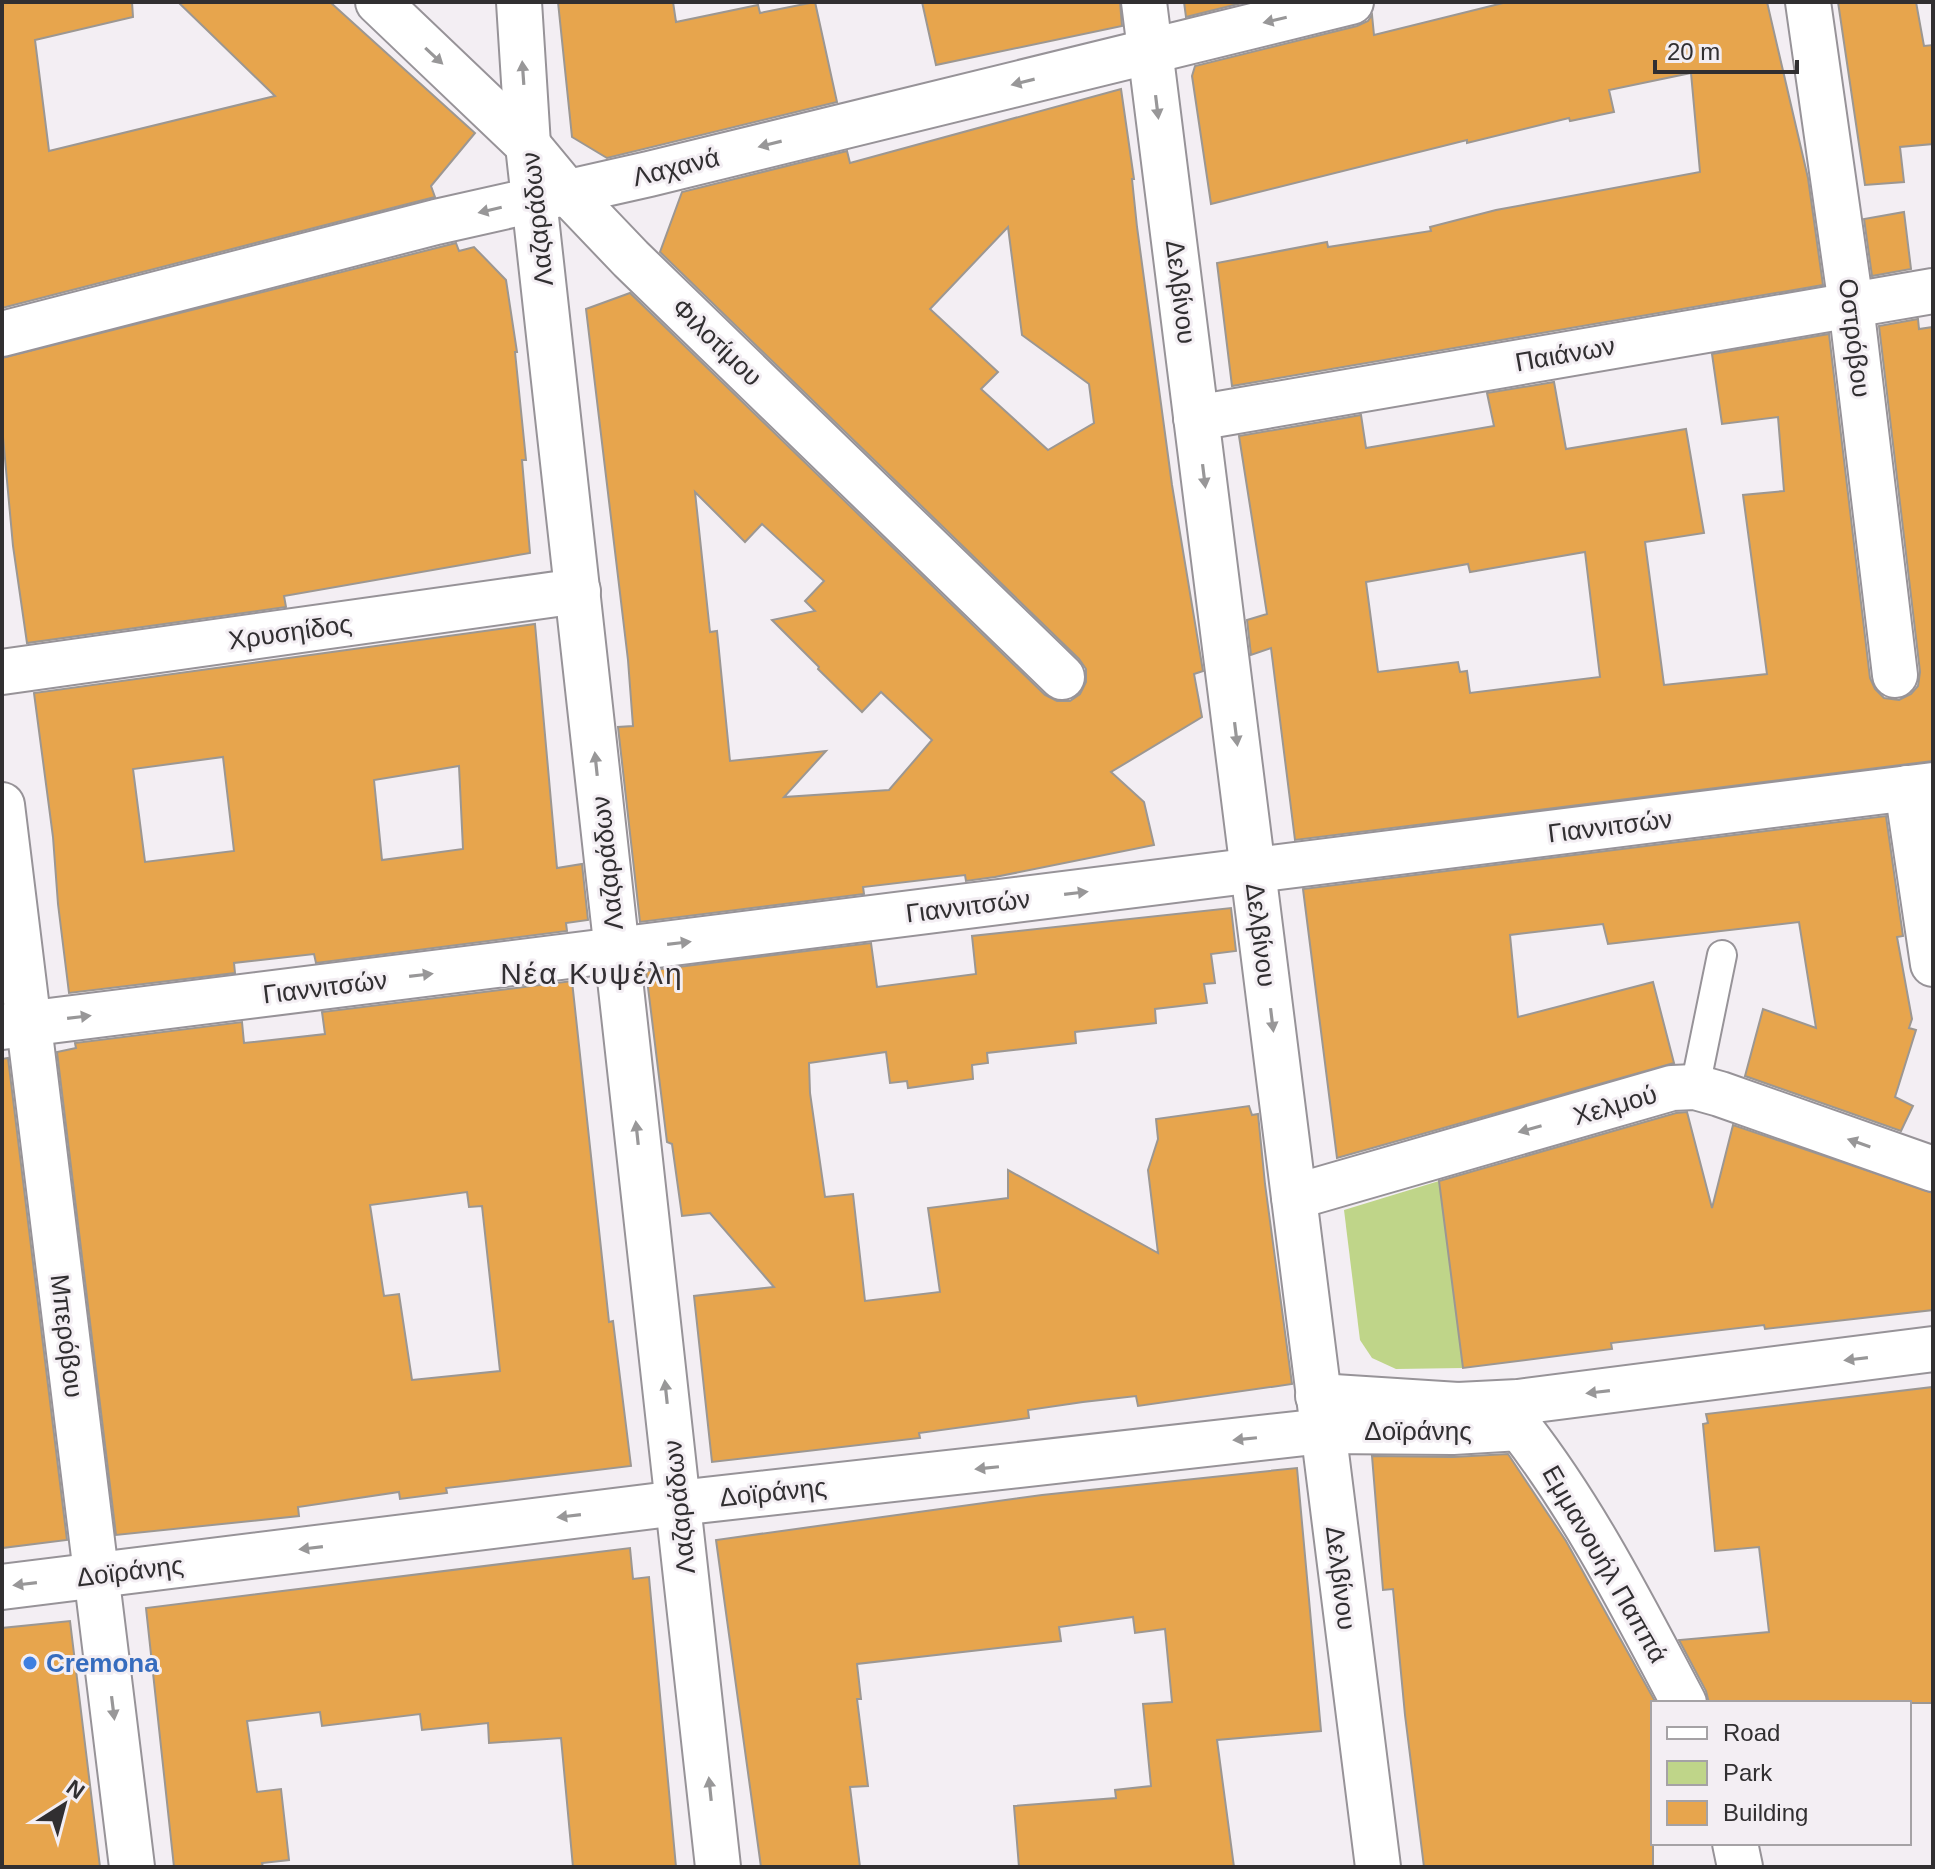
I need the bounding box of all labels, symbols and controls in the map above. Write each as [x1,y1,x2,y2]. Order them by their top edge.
one-way arrow [1263,14,1288,27]
scale bar [1655,24,1797,74]
text: 20 m [1667,38,1720,65]
one-way arrow [424,46,443,64]
one-way arrow [517,60,530,85]
one-way arrow [1010,76,1035,88]
one-way arrow [1151,95,1164,120]
one-way arrow [758,139,783,151]
street label: Λαχανά [629,142,723,192]
street label: Λαζαράδων [515,150,559,288]
one-way arrow [477,204,502,216]
street label: Δελβίνου [1160,238,1202,346]
street label: Οστρόβου [1833,277,1877,399]
street label: Φιλοτίμου [666,292,768,392]
street label: Παιάνων [1513,330,1617,378]
one-way arrow [1197,464,1210,489]
street label: Χρυσηίδος [226,609,354,655]
one-way arrow [1230,722,1243,747]
one-way arrow [590,751,603,776]
street label: Λαζαράδων [585,794,629,932]
street label: Γιαννιτσών [1546,803,1674,849]
street label: Δελβίνου [1240,881,1282,989]
street label: Γιαννιτσών [904,883,1032,929]
one-way arrow [1064,886,1089,899]
one-way arrow [667,936,692,949]
district label: Νέα Κυψέλη [500,957,684,990]
street label: Γιαννιτσών [261,964,389,1010]
one-way arrow [409,968,434,981]
one-way arrow [1266,1008,1279,1033]
one-way arrow [67,1011,92,1024]
street label: Χελμού [1570,1079,1660,1131]
one-way arrow [631,1121,644,1146]
one-way arrow [1518,1123,1542,1136]
one-way arrow [1847,1136,1871,1149]
street label: Μπερόβου [45,1273,89,1399]
one-way arrow [1843,1353,1868,1366]
one-way arrow [659,1379,672,1404]
one-way arrow [1585,1385,1610,1398]
street label: Δοϊράνης [1364,1416,1472,1446]
one-way arrow [1232,1433,1257,1446]
street label: Λαζαράδων [657,1438,701,1576]
street label: Εμμανουήλ Παππά [1536,1460,1674,1668]
one-way arrow [974,1462,999,1475]
street label: Δοϊράνης [718,1471,828,1513]
one-way arrow [556,1510,581,1523]
street label: Δελβίνου [1320,1524,1362,1632]
one-way arrow [298,1542,323,1555]
street label: Δοϊράνης [75,1550,185,1592]
one-way arrow [12,1578,37,1591]
place label: Cremona [46,1648,159,1678]
marker: Cremona [21,1654,39,1672]
one-way arrow [106,1696,119,1721]
legend [1651,1701,1911,1845]
text: Road [1723,1719,1780,1746]
text: Park [1723,1759,1773,1786]
north arrow [24,1765,104,1845]
text: N [62,1774,89,1804]
one-way arrow [703,1777,716,1802]
text: Building [1723,1799,1808,1826]

